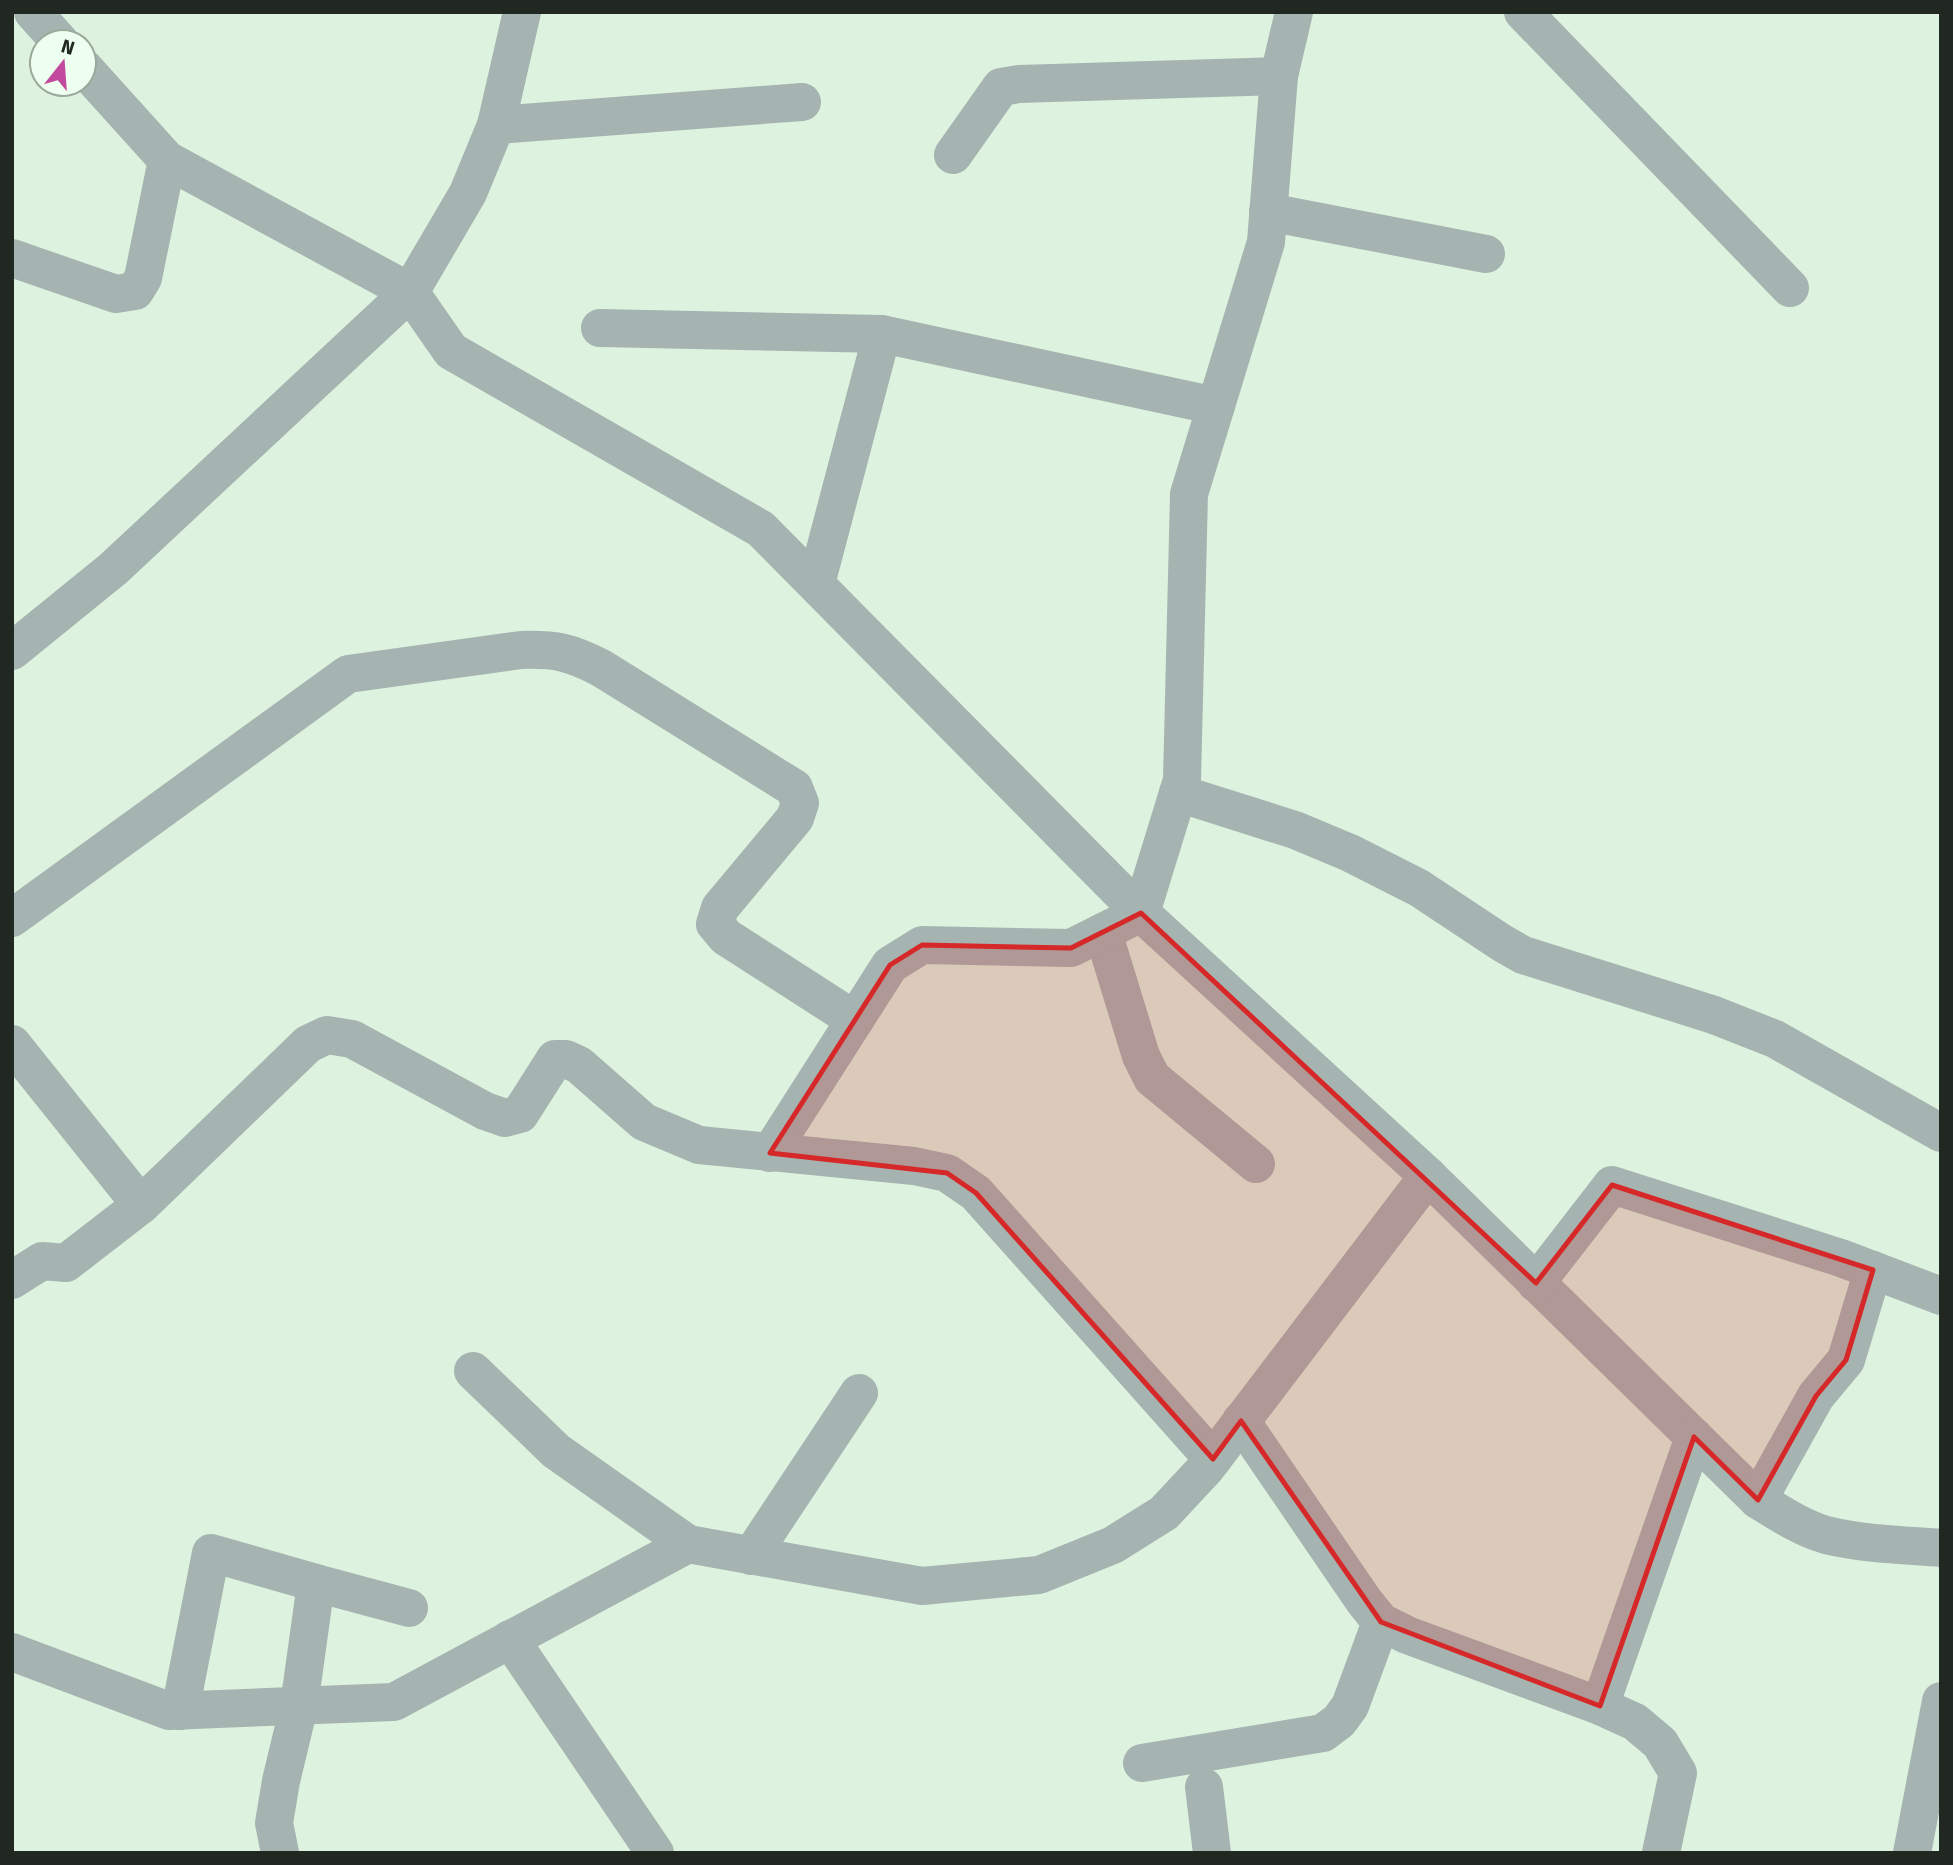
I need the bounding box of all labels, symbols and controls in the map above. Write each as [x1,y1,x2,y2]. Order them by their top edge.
north arrow [28,28,98,98]
text: N [58,34,77,60]

